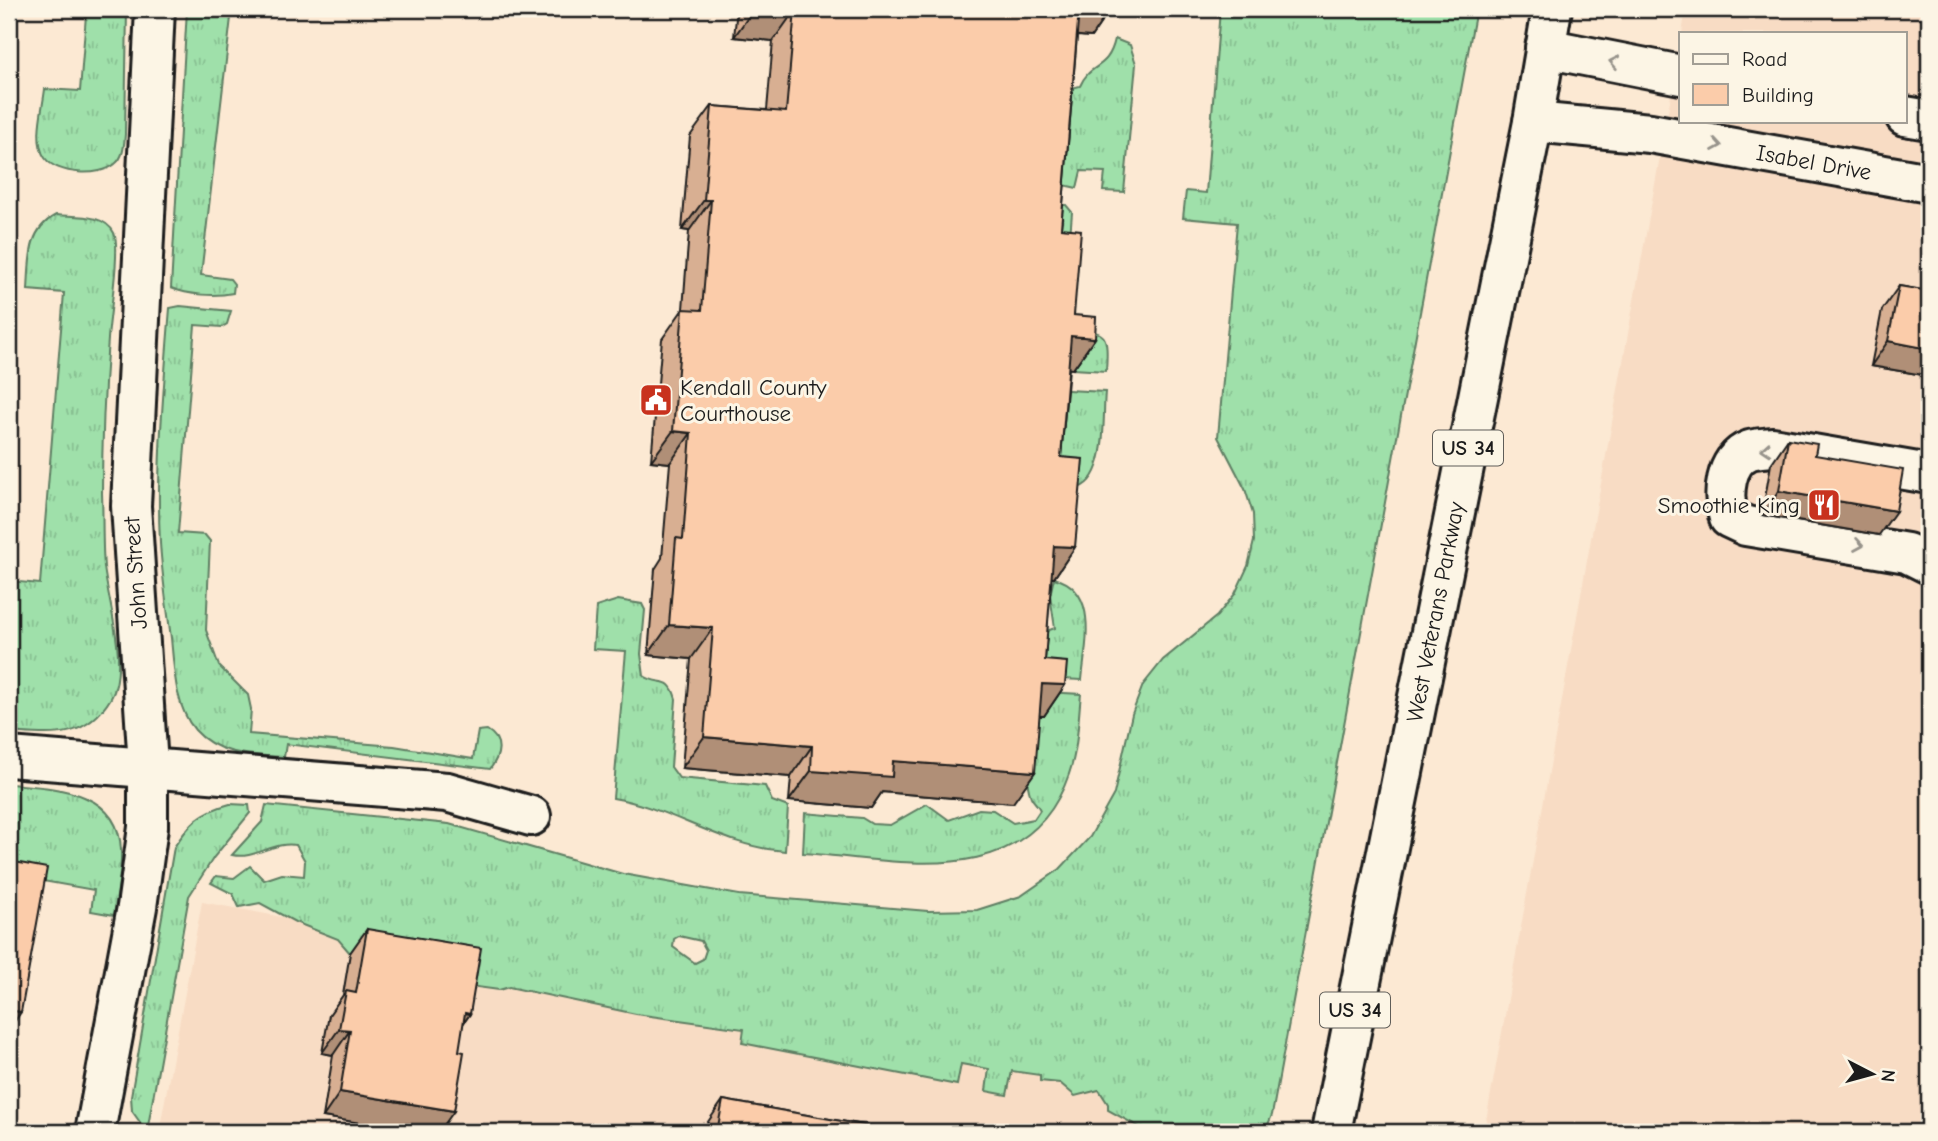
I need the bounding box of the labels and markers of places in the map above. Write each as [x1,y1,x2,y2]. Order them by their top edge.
place label: Kendall County Courthouse [680,374,827,427]
public building icon: Kendall County Courthouse [637,381,675,419]
restaurant icon: Smoothie King [1805,486,1843,524]
place label: Smoothie King [1658,492,1800,519]

